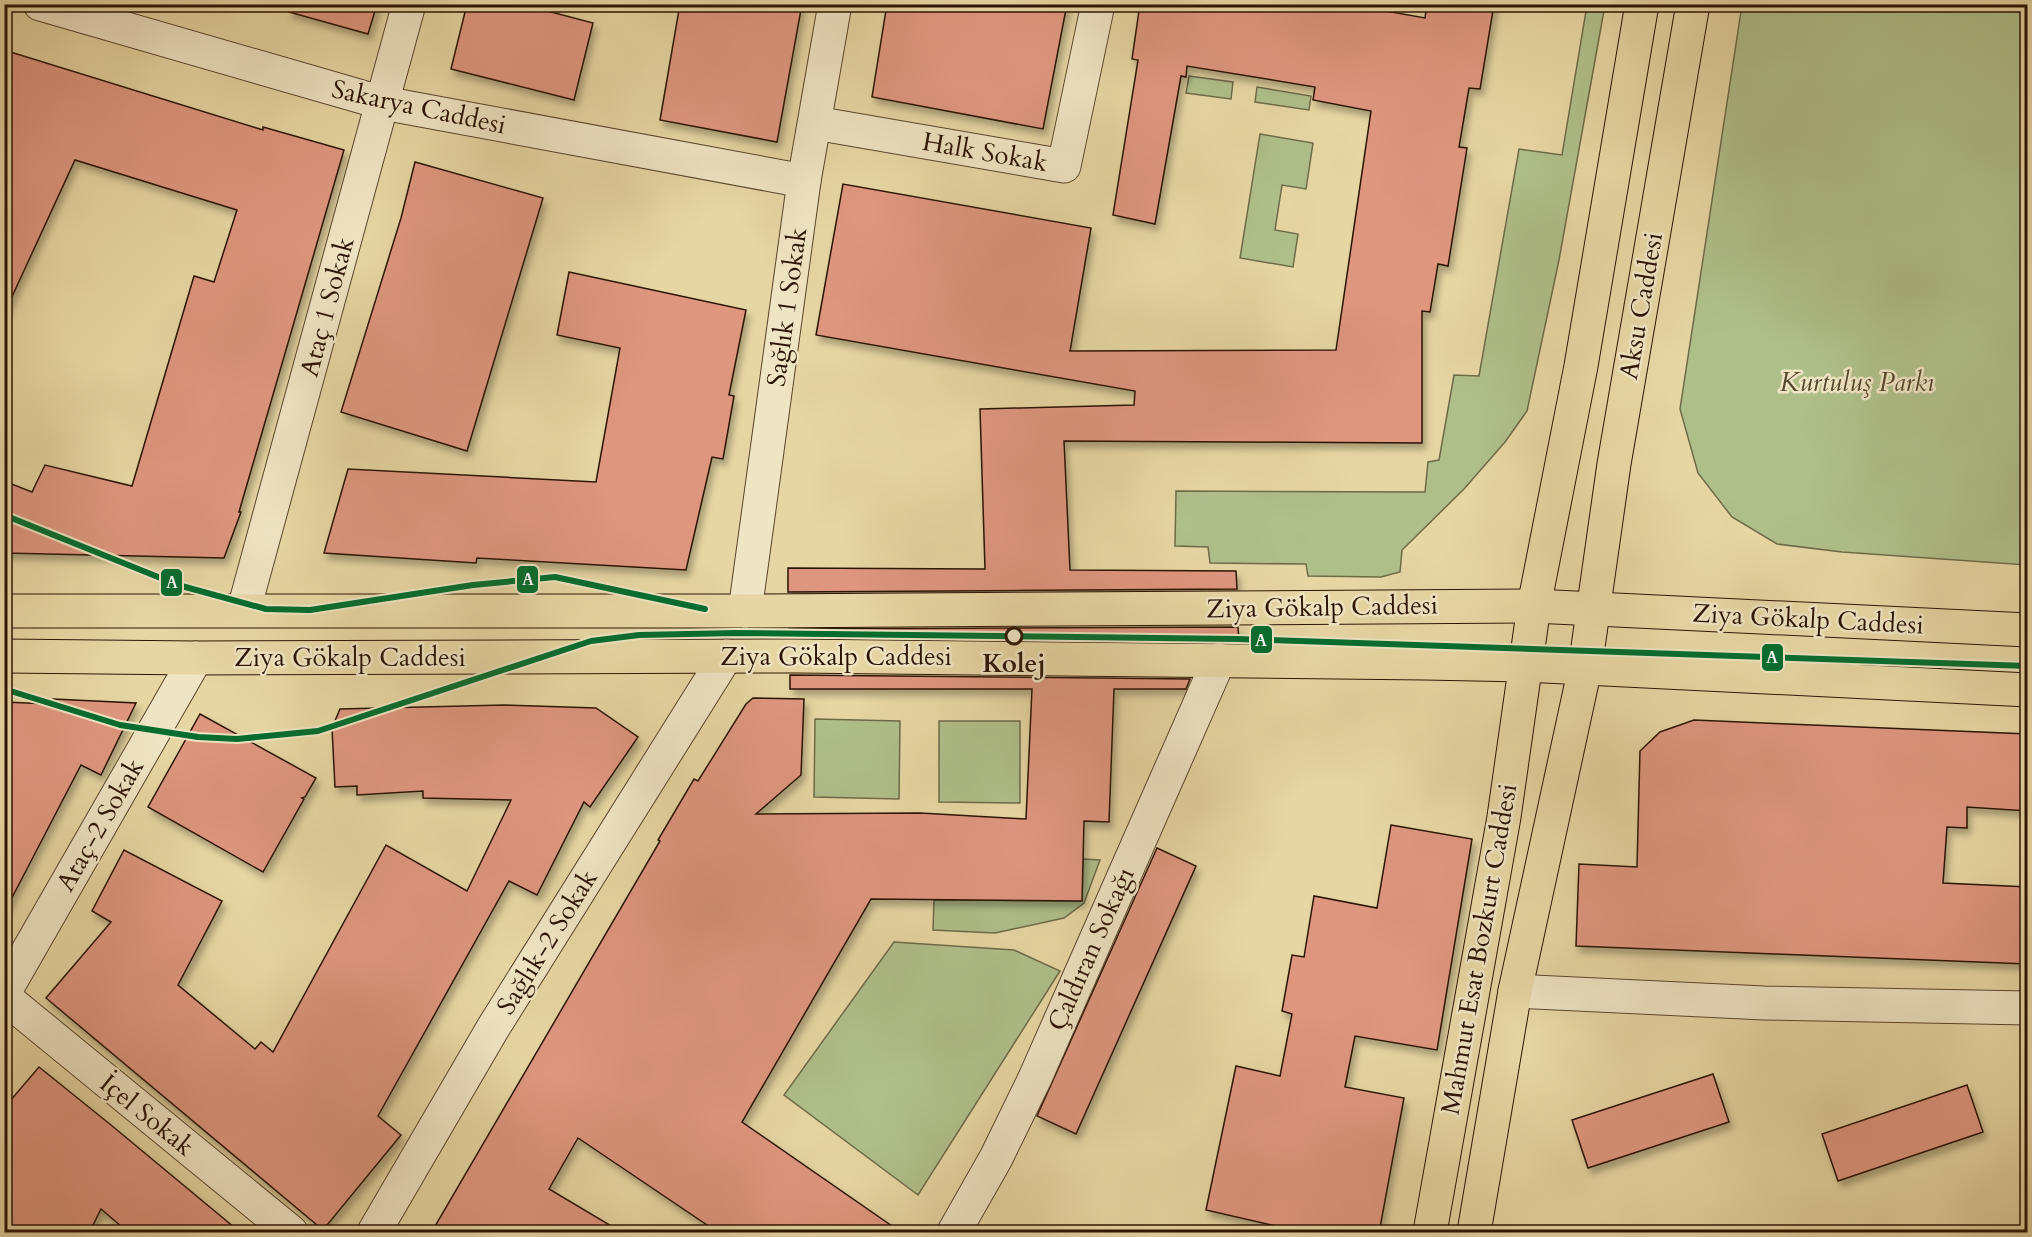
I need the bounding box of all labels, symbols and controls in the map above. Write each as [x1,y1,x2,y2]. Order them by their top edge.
street label: Sakarya Caddesi [329,71,509,143]
street label: Halk Sokak [920,124,1050,180]
street label: Sağlık 1 Sokak [759,225,815,389]
street label: Aksu Caddesi [1611,230,1671,382]
street label: Ataç 1 Sokak [292,233,362,381]
park label: Kurtuluş Parkı [1780,365,1934,400]
line badge: A [516,565,539,594]
line badge: A [160,568,183,597]
text: A [522,569,534,591]
text: A [166,572,178,594]
street label: Ziya Gökalp Caddesi [1206,587,1438,627]
street label: Ziya Gökalp Caddesi [1691,595,1925,643]
line badge: A [1250,625,1273,654]
marker: Kolej [1005,627,1023,645]
text: A [1255,630,1267,652]
street label: Ziya Gökalp Caddesi [720,639,952,674]
street label: Ziya Gökalp Caddesi [234,640,466,675]
line badge: A [1761,643,1784,672]
place label: Kolej [982,646,1046,681]
text: A [1766,647,1778,669]
street label: Ataç-2 Sokak [48,752,152,898]
street label: Mahmut Esat Bozkurt Caddesi [1433,781,1525,1117]
street label: Çaldıran Sokağı [1039,862,1143,1036]
street label: Sağlık-2 Sokak [489,863,606,1021]
street label: İçel Sokak [92,1066,202,1164]

